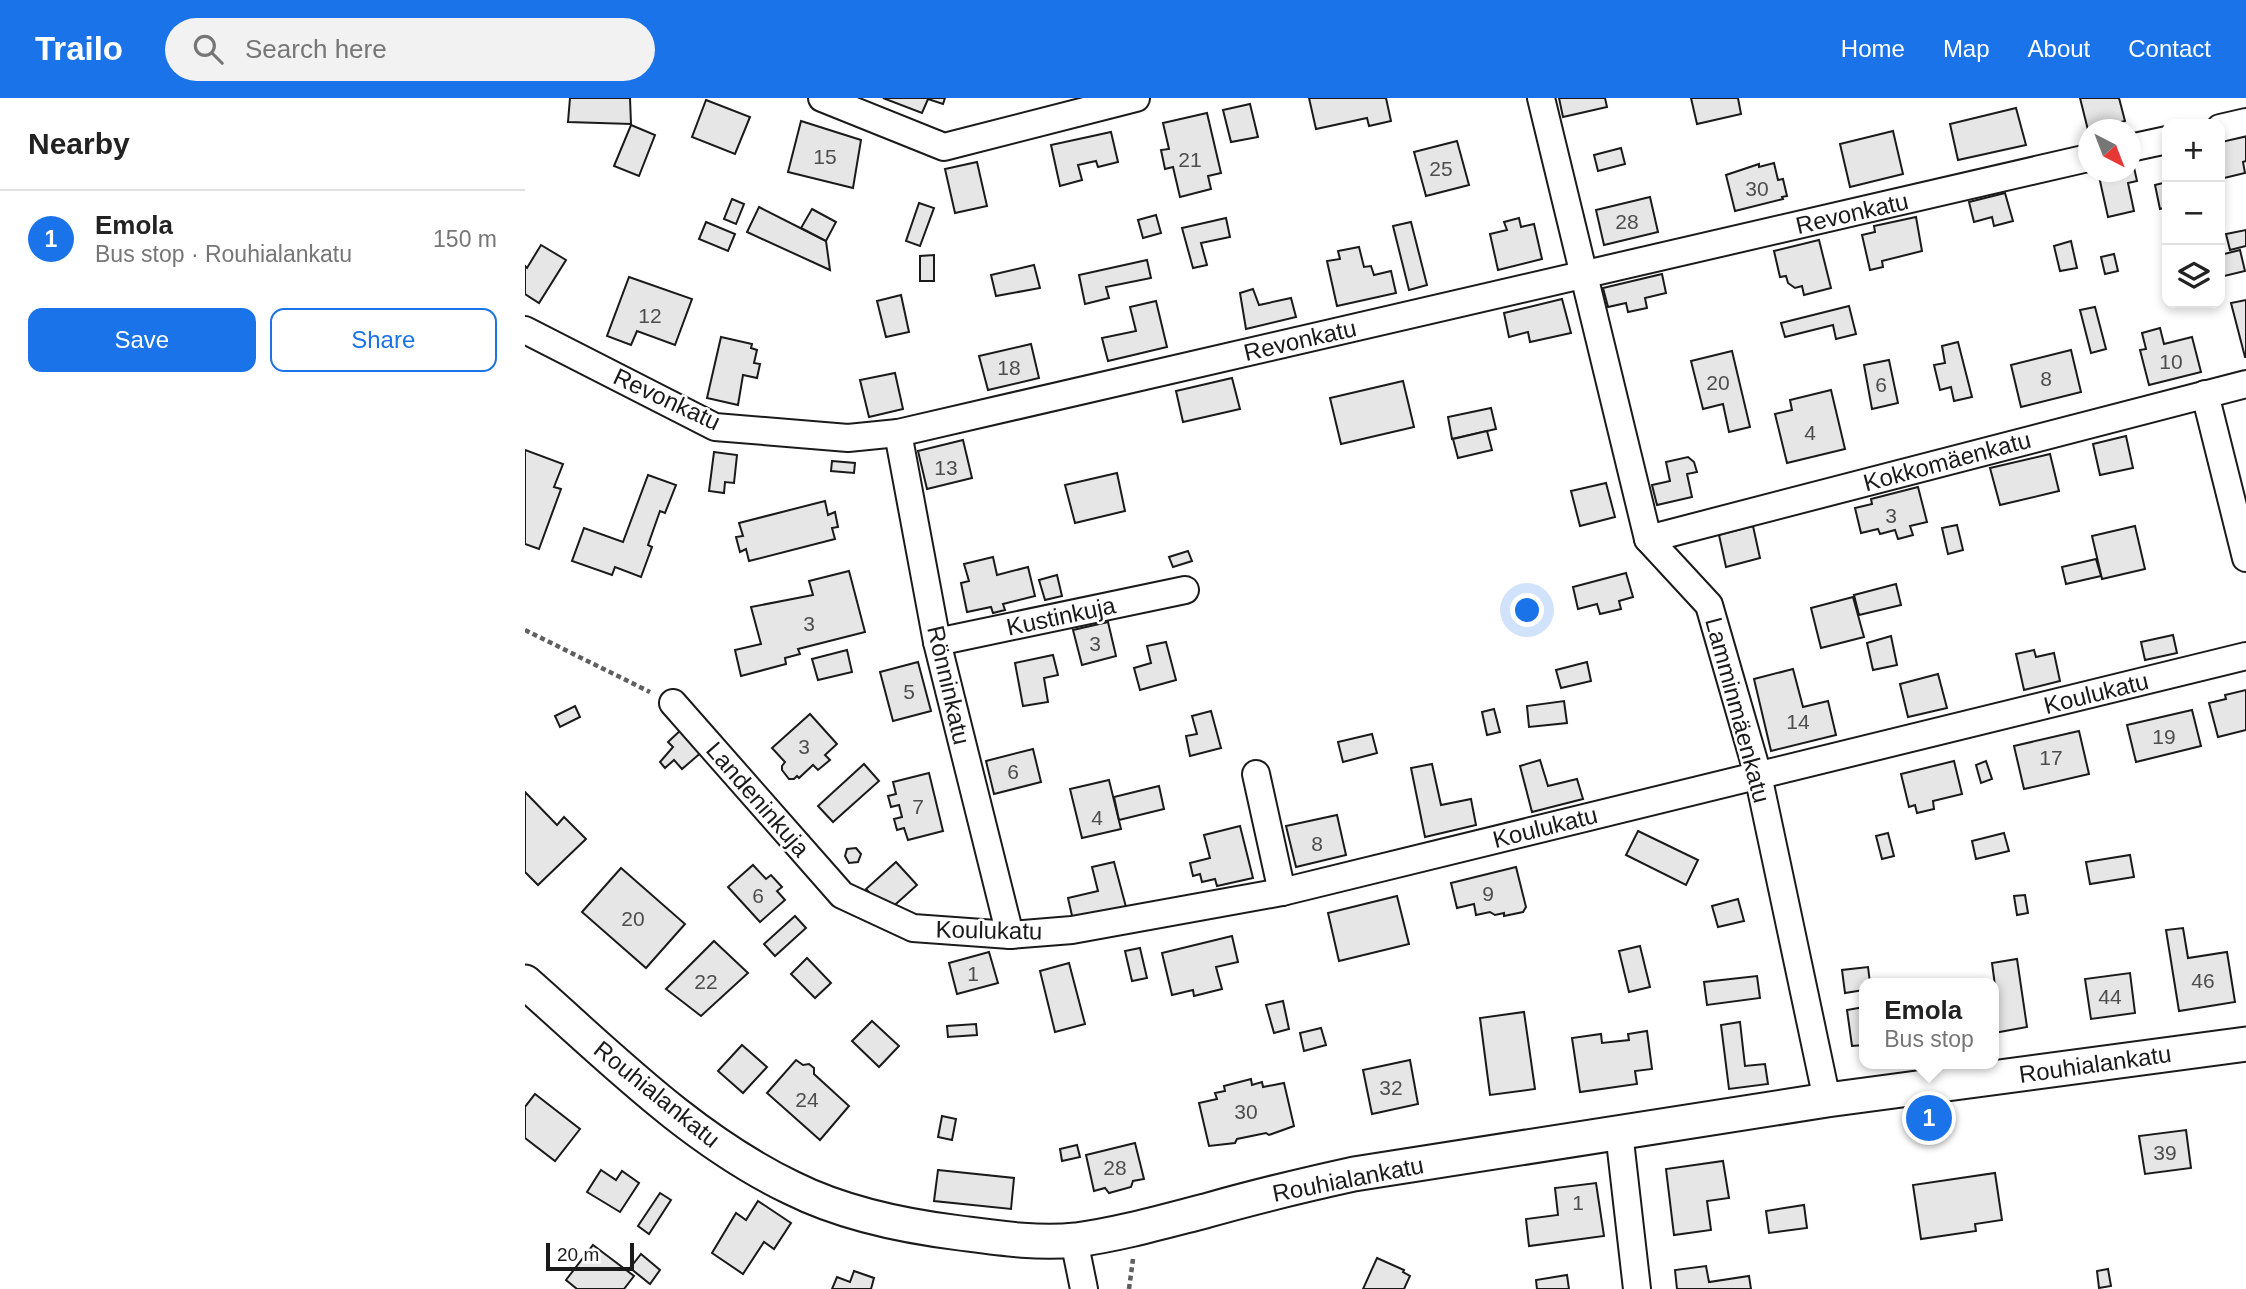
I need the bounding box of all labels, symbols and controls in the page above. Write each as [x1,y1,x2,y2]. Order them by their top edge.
search box [165,18,655,81]
text: Trailo [35,30,123,67]
icon: search [189,30,227,68]
text: Search here [245,34,387,64]
text: Home [1841,35,1905,62]
text: Map [1943,35,1990,62]
text: About [2028,35,2090,62]
text: Contact [2128,35,2211,62]
north arrow [2078,119,2141,182]
map controls [2162,119,2225,308]
button: + [2162,119,2225,182]
text: Nearby [28,127,130,160]
house number: 15 [813,145,837,168]
house number: 21 [1178,148,1202,171]
house number: 25 [1429,157,1453,180]
house number: 30 [1745,177,1769,200]
button: − [2162,182,2225,245]
street label: Revonkatu [1793,187,1911,239]
text: Emola [95,210,173,240]
house number: 28 [1615,210,1639,233]
text: 1 [45,226,57,252]
text: 150 m [433,226,497,252]
text: Bus stop · Rouhialankatu [95,241,352,267]
button: layers [2162,245,2225,308]
house number: 12 [638,304,662,327]
button: Save [28,308,256,372]
button: Share [270,308,497,372]
street label: Revonkatu [1241,314,1359,366]
house number: 10 [2159,350,2183,373]
house number: 18 [997,356,1021,379]
street label: Revonkatu [609,363,725,435]
house number: 8 [2040,367,2052,390]
house number: 20 [1706,371,1730,394]
house number: 6 [1875,373,1887,396]
house number: 4 [1804,421,1816,444]
street label: Kokkomäenkatu [1860,426,2034,496]
house number: 13 [934,456,958,479]
house number: 3 [1885,504,1897,527]
street label: Kustinkuja [1004,591,1119,641]
your location [1510,593,1544,627]
house number: 3 [803,612,815,635]
street label: Lamminmäenkatu [1700,614,1776,806]
street label: Rönninkatu [922,623,976,747]
house number: 3 [1089,632,1101,655]
street label: Koulukatu [2041,667,2151,719]
house number: 5 [903,680,915,703]
house number: 14 [1786,710,1810,733]
house number: 19 [2152,725,2176,748]
house number: 3 [798,735,810,758]
street label: Landeninkuja [701,736,815,862]
house number: 17 [2039,746,2063,769]
house number: 6 [1007,760,1019,783]
house number: 7 [912,795,924,818]
street label: Koulukatu [1490,801,1600,853]
house number: 4 [1091,806,1103,829]
house number: 8 [1311,832,1323,855]
house number: 9 [1482,882,1494,905]
house number: 6 [752,884,764,907]
house number: 20 [621,907,645,930]
street label: Koulukatu [935,916,1043,944]
house number: 1 [967,962,979,985]
house number: 46 [2191,969,2215,992]
house number: 22 [694,970,718,993]
popup [1859,978,1999,1069]
house number: 44 [2098,985,2122,1008]
text: Emola [1884,995,1962,1025]
text: Bus stop [1884,1026,1974,1052]
street label: Rouhialankatu [589,1035,725,1153]
street label: Rouhialankatu [2017,1040,2173,1088]
house number: 32 [1379,1076,1403,1099]
house number: 24 [795,1088,819,1111]
pin: 1 [1906,1092,1952,1144]
house number: 30 [1234,1100,1258,1123]
house number: 39 [2153,1141,2177,1164]
street label: Rouhialankatu [1270,1151,1426,1207]
house number: 28 [1103,1156,1127,1179]
house number: 1 [1572,1191,1584,1214]
scale bar [546,1240,633,1272]
text: 20 m [557,1244,599,1265]

